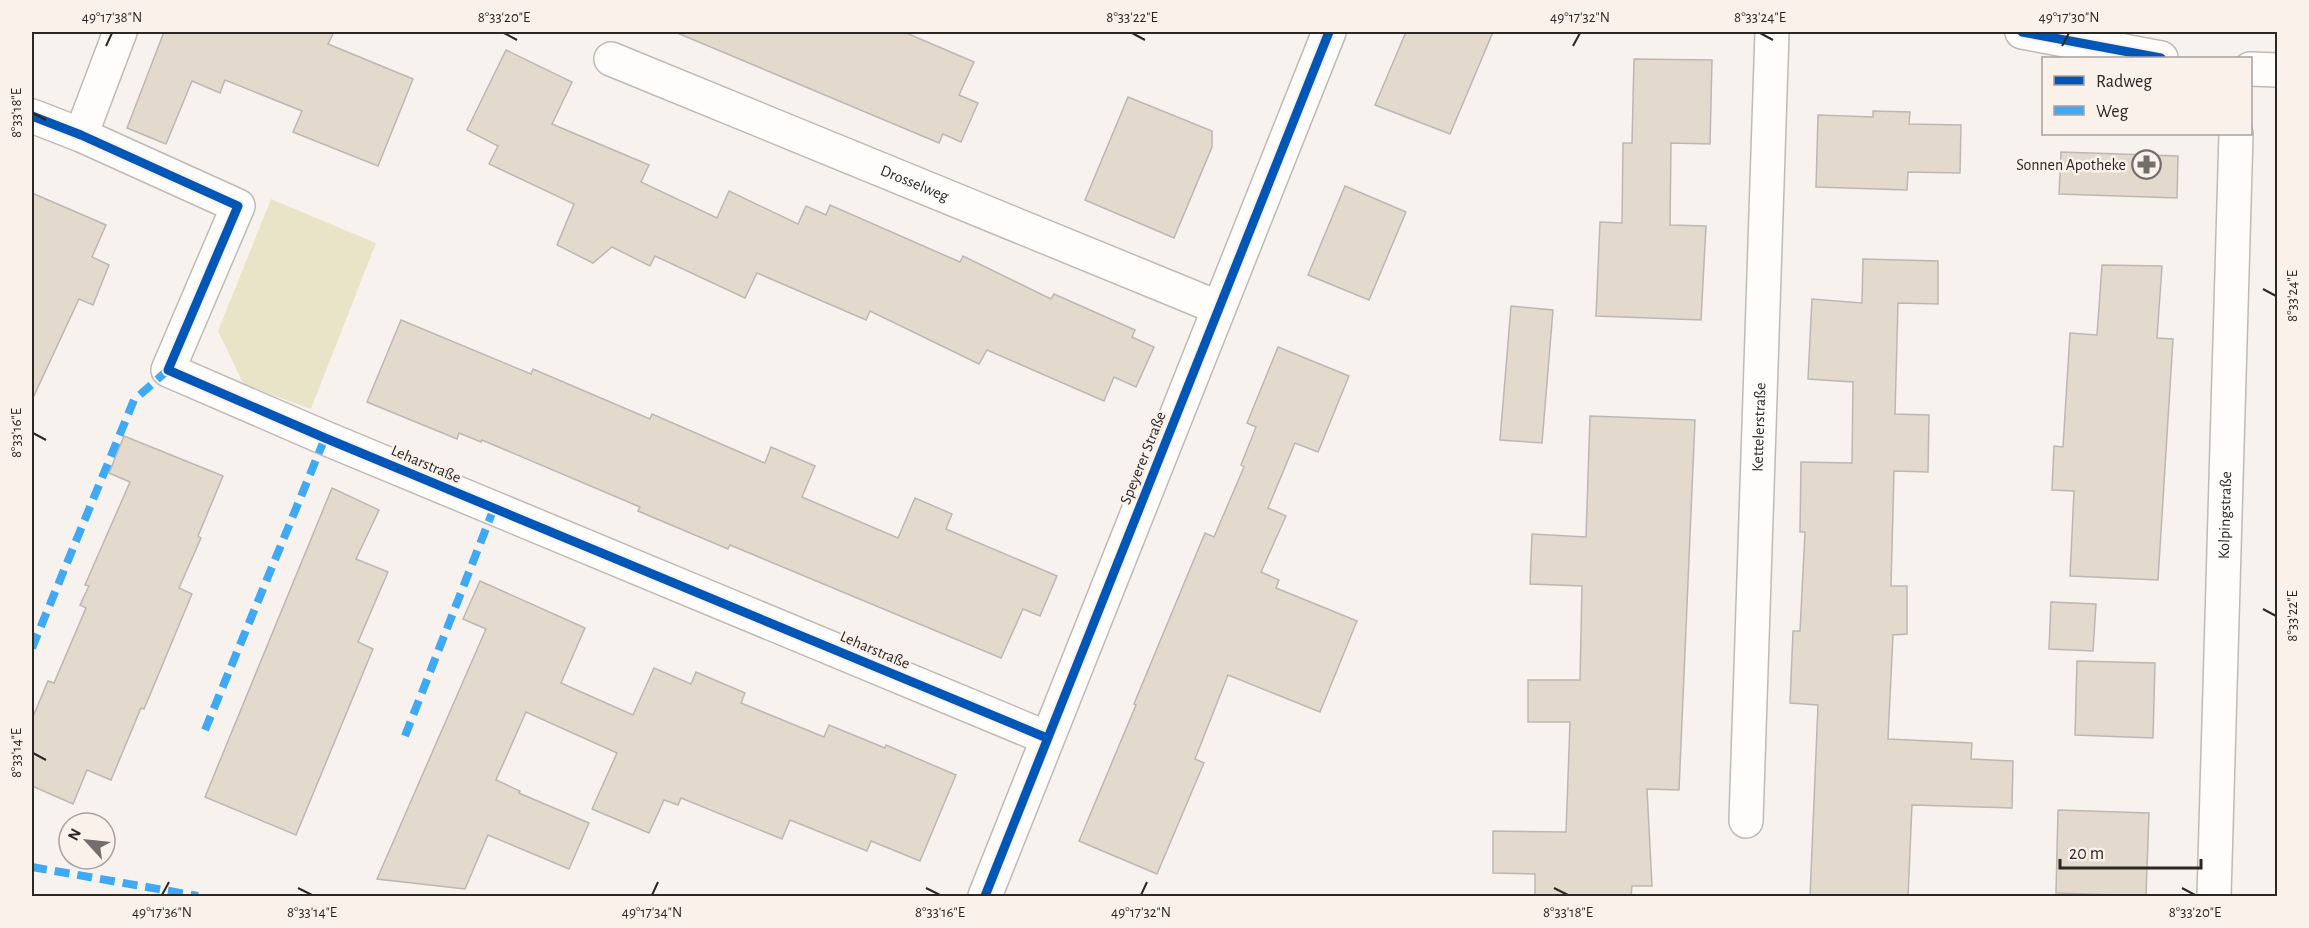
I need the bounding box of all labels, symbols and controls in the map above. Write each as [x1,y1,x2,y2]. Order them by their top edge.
text: 49°17'38"N [82,10,142,25]
text: 8°33'20"E [478,10,530,25]
text: 8°33'22"E [1106,10,1158,25]
text: 49°17'32"N [1550,10,1610,25]
text: 8°33'24"E [1734,10,1786,25]
text: 49°17'30"N [2038,10,2100,25]
legend [2042,57,2252,135]
text: Radweg [2096,73,2152,91]
text: 8°33'18"E [9,88,24,138]
text: Weg [2096,103,2128,121]
pharmacy icon: Sonnen Apotheke [2131,149,2163,181]
place label: Sonnen Apotheke [2016,157,2126,173]
street label: Drosselweg [878,162,951,204]
text: 8°33'24"E [2285,270,2300,322]
street label: Kettelerstraße [1750,382,1768,472]
text: 8°33'16"E [9,408,24,458]
street label: Speyerer Straße [1117,409,1170,507]
street label: Leharstraße [389,442,463,486]
street label: Kolpingstraße [2216,471,2234,559]
text: 8°33'22"E [2285,590,2300,642]
street label: Leharstraße [838,628,912,672]
text: 8°33'14"E [9,728,24,778]
north arrow [57,811,117,871]
text: N [65,826,84,843]
scale bar [2060,832,2201,870]
text: 20 m [2069,845,2104,863]
text: 49°17'36"N [132,905,192,920]
text: 8°33'14"E [287,905,337,920]
text: 49°17'34"N [622,905,682,920]
text: 8°33'16"E [915,905,965,920]
text: 49°17'32"N [1111,905,1171,920]
text: 8°33'18"E [1543,905,1593,920]
text: 8°33'20"E [2169,905,2221,920]

